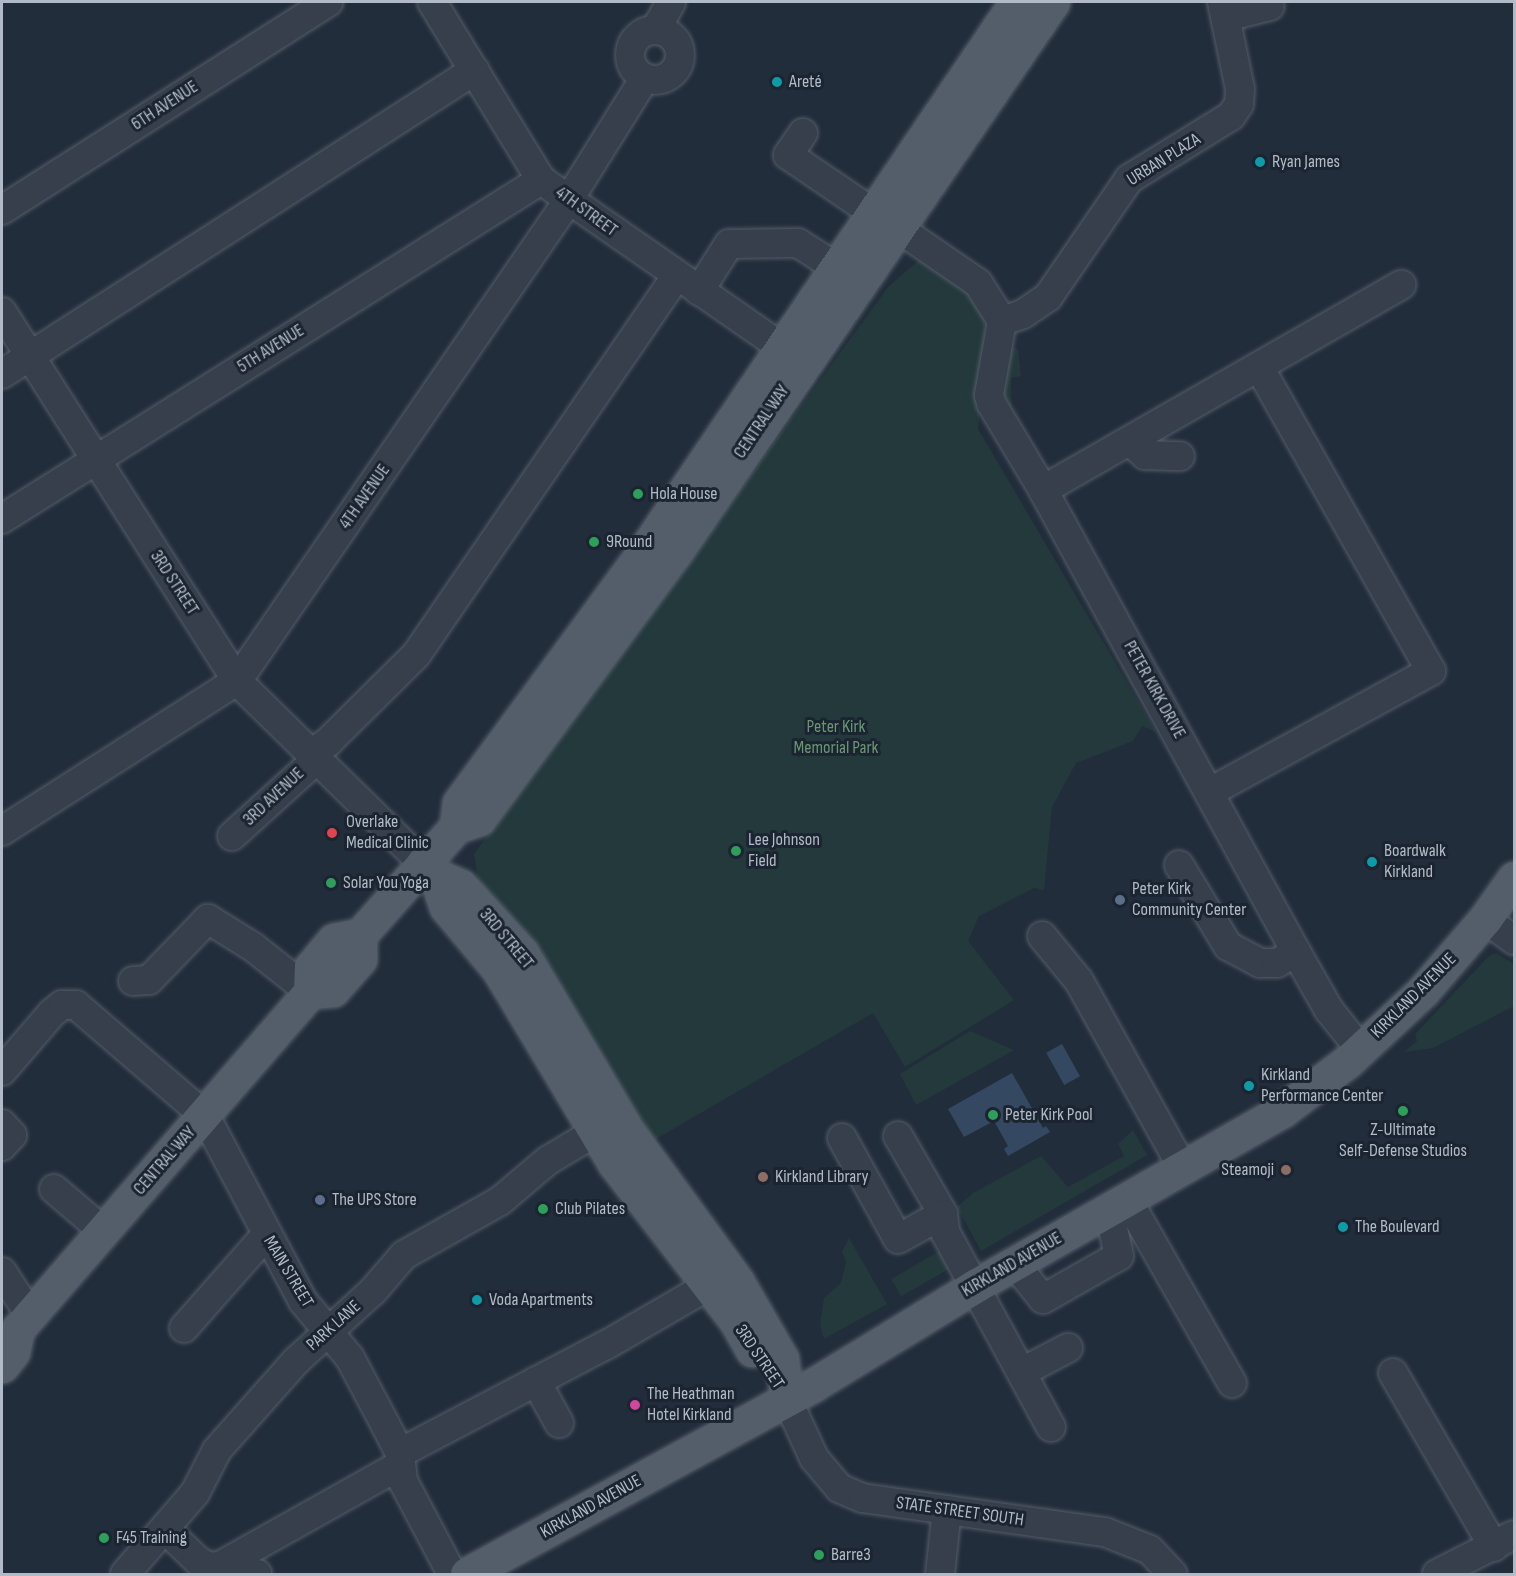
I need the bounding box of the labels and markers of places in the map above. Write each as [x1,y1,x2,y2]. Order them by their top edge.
place label: Areté [789,71,822,93]
marker: Areté [770,75,784,89]
place label: Ryan James [1272,151,1340,173]
marker: Ryan James [1253,155,1267,169]
place label: Hola House [650,483,718,505]
marker: Hola House [631,487,645,501]
place label: 9Round [606,531,652,553]
marker: 9Round [587,535,601,549]
place label: Overlake Medical Clinic [346,812,429,854]
marker: Overlake Medical Clinic [323,824,341,842]
place label: Lee Johnson Field [748,830,820,872]
place label: Boardwalk Kirkland [1384,841,1446,884]
marker: Lee Johnson Field [729,844,743,858]
marker: Boardwalk Kirkland [1365,855,1379,869]
place label: Solar You Yoga [343,872,429,894]
marker: Solar You Yoga [324,876,338,890]
place label: Peter Kirk Community Center [1132,879,1246,922]
marker: Peter Kirk Community Center [1113,893,1127,907]
place label: Kirkland Performance Center [1261,1065,1383,1108]
marker: Kirkland Performance Center [1242,1079,1256,1093]
place label: Peter Kirk Pool [1005,1104,1093,1126]
marker: Z-Ultimate Self-Defense Studios [1396,1104,1410,1118]
marker: Peter Kirk Pool [986,1108,1000,1122]
place label: Z-Ultimate Self-Defense Studios [1339,1120,1467,1162]
place label: Steamoji [1221,1159,1274,1181]
marker: Steamoji [1279,1163,1293,1177]
place label: Kirkland Library [775,1166,868,1188]
marker: Kirkland Library [756,1170,770,1184]
place label: The UPS Store [332,1189,417,1211]
marker: The UPS Store [313,1193,327,1207]
place label: Club Pilates [555,1198,625,1220]
marker: Club Pilates [536,1202,550,1216]
place label: The Boulevard [1355,1216,1439,1238]
marker: The Boulevard [1336,1220,1350,1234]
place label: Voda Apartments [489,1289,593,1311]
marker: Voda Apartments [470,1293,484,1307]
place label: The Heathman Hotel Kirkland [647,1384,735,1426]
marker: The Heathman Hotel Kirkland [628,1398,642,1412]
place label: F45 Training [116,1527,187,1549]
marker: F45 Training [97,1531,111,1545]
place label: Barre3 [831,1544,871,1566]
marker: Barre3 [812,1548,826,1562]

